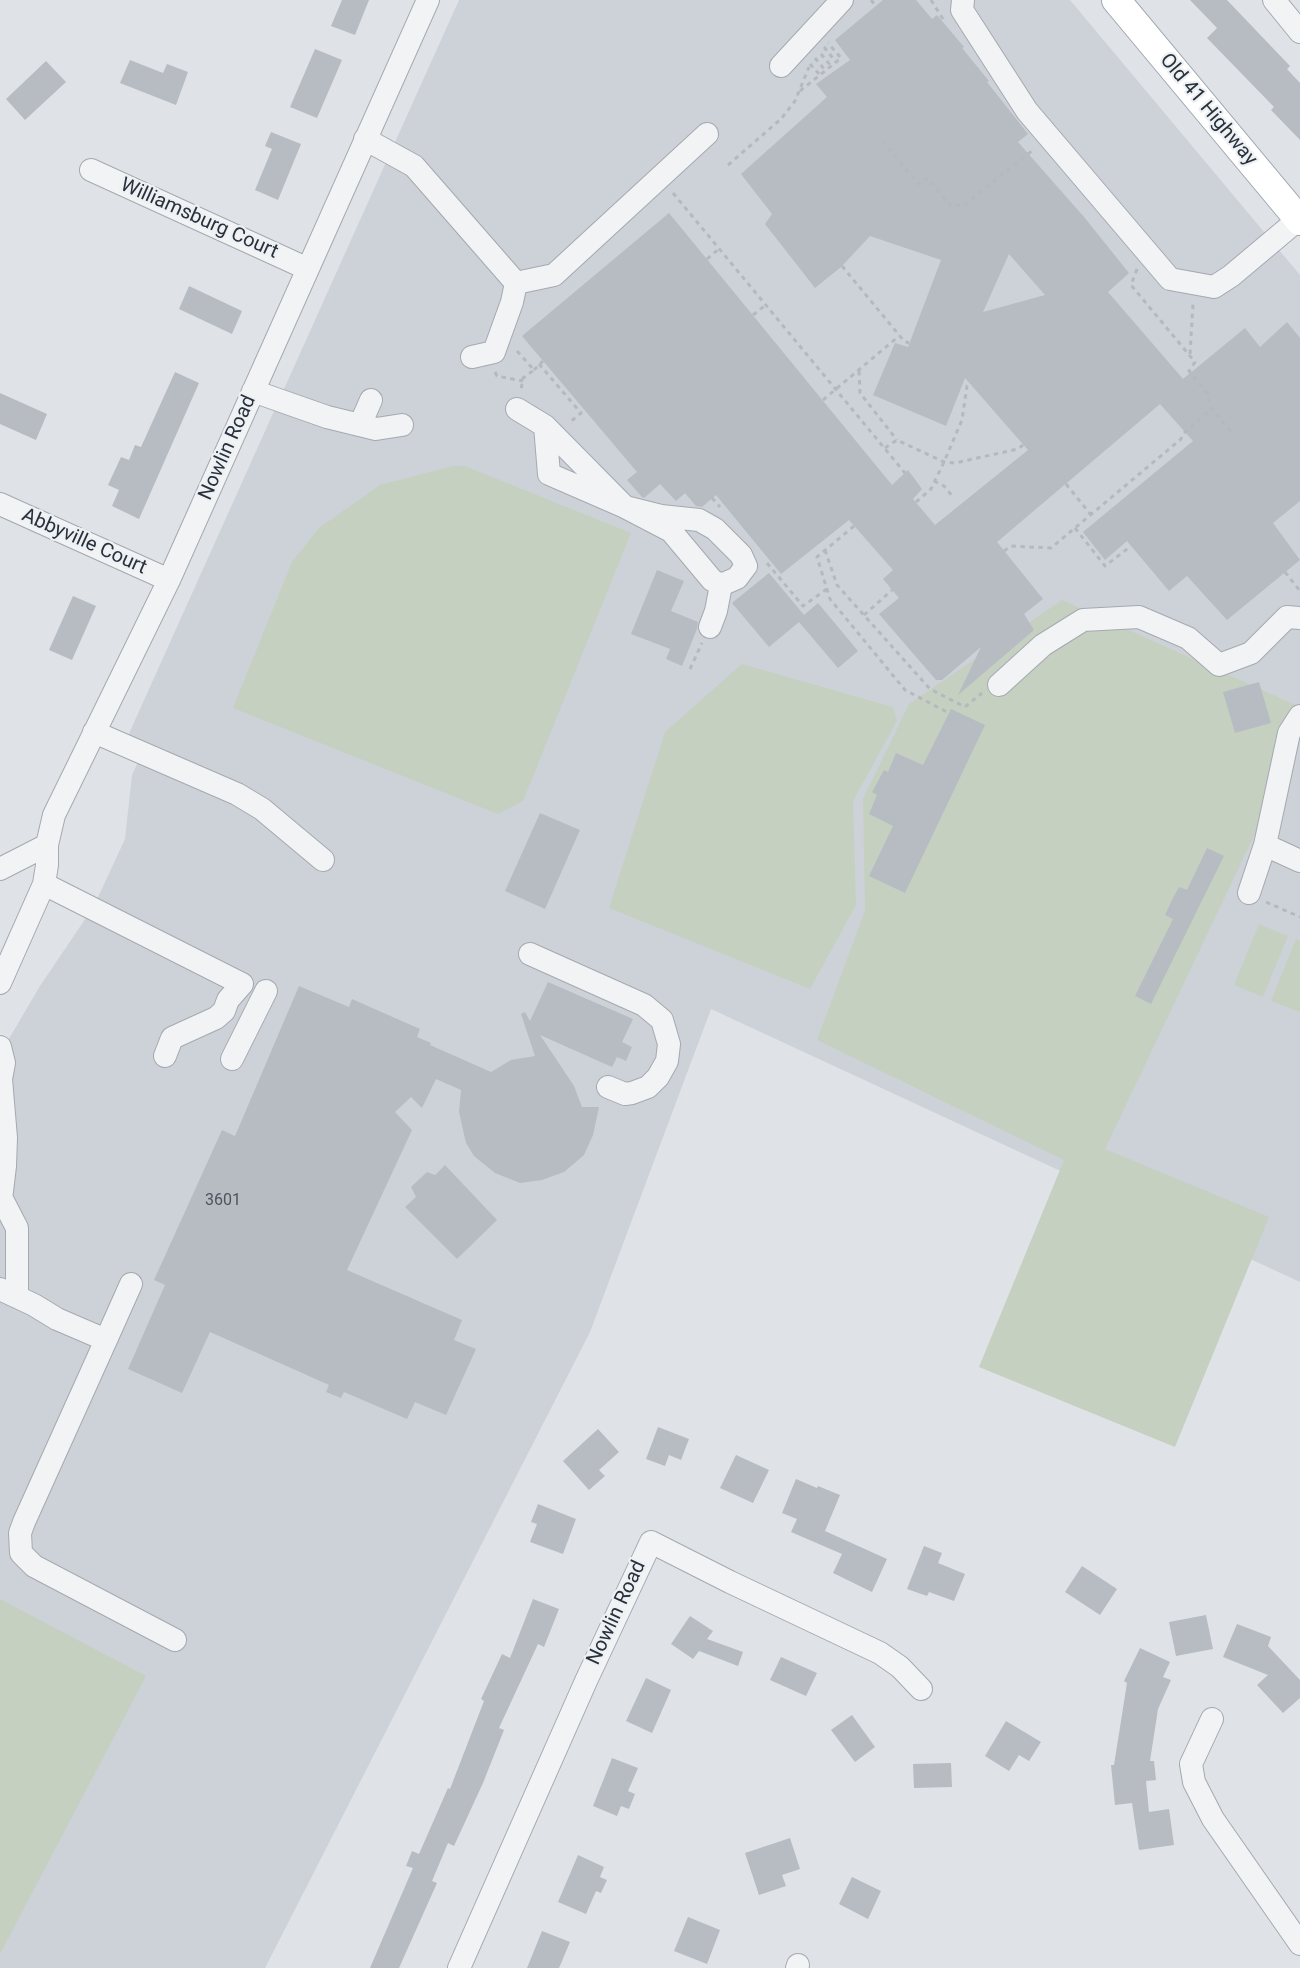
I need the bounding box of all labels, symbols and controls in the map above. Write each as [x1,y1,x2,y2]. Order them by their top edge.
street label: Old 41 Highway [1154,49,1262,171]
street label: Williamsburg Court [116,173,282,265]
street label: Nowlin Road [194,392,262,504]
street label: Abbyville Court [18,504,150,580]
house number: 3601 [205,1191,241,1211]
street label: Nowlin Road [582,1557,652,1669]

